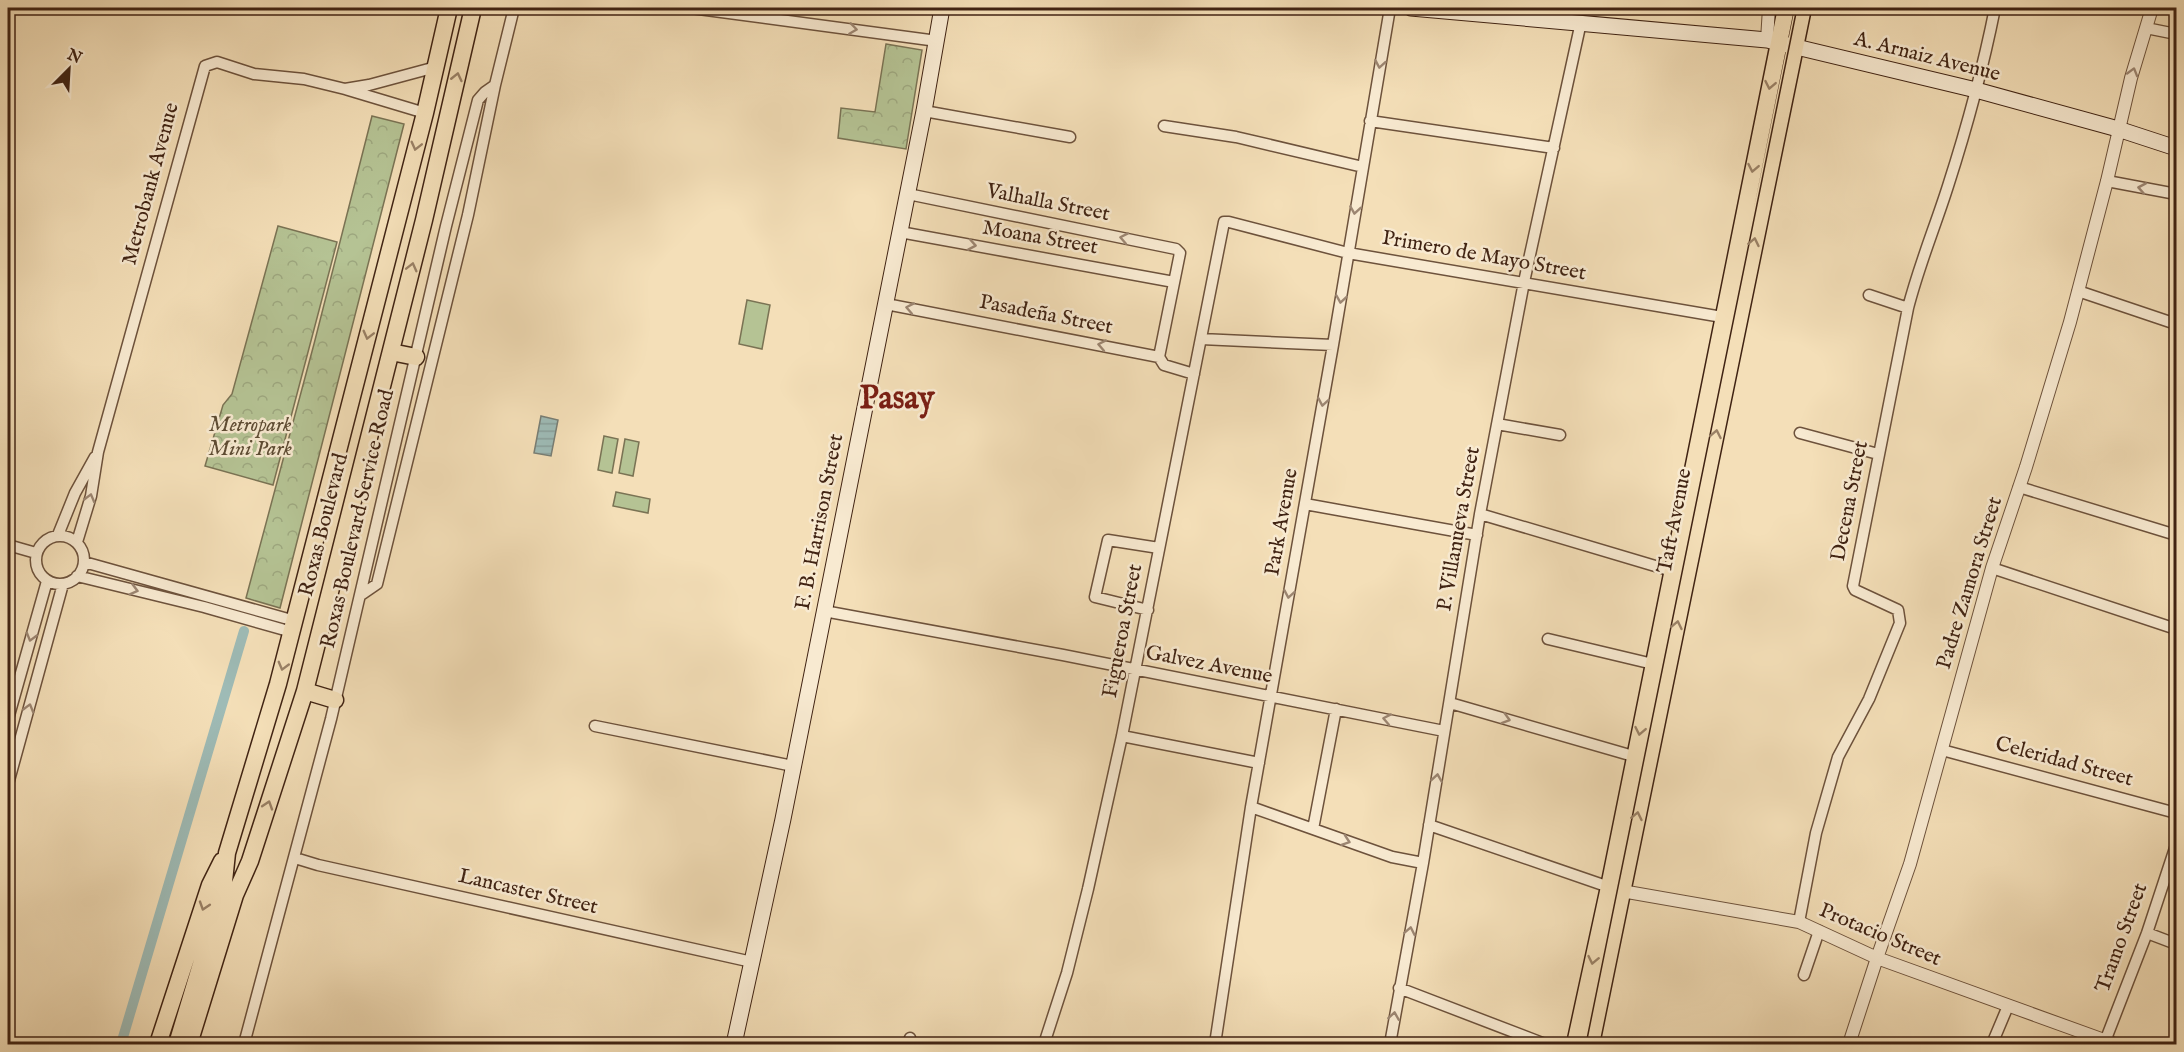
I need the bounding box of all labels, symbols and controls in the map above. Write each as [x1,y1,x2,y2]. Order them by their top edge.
one-way arrow [848,23,857,35]
street label: A. Arnaiz Avenue [1850,26,2003,88]
north arrow [39,39,99,99]
text: N [63,45,85,69]
one-way arrow [1374,59,1387,69]
one-way arrow [2126,67,2138,78]
one-way arrow [450,72,463,82]
one-way arrow [1764,79,1777,89]
street label: Metrobank Avenue [116,100,186,268]
one-way arrow [411,140,423,151]
one-way arrow [1748,163,1761,173]
street label: Valhalla Street [983,178,1112,228]
one-way arrow [2137,182,2146,194]
one-way arrow [1349,205,1362,215]
street label: Moana Street [980,215,1100,261]
street label: Primero de Mayo Street [1380,225,1588,287]
one-way arrow [1119,232,1129,245]
one-way arrow [967,238,977,251]
one-way arrow [1747,238,1760,248]
one-way arrow [405,262,418,272]
street label: Pasadeña Street [977,289,1115,341]
one-way arrow [1335,294,1348,304]
one-way arrow [906,302,916,315]
one-way arrow [362,330,375,340]
one-way arrow [1097,339,1107,352]
district label: Pasay [860,378,935,420]
street label: Roxas Boulevard Service Road [316,387,400,651]
one-way arrow [1317,397,1330,407]
park label: Metropark Mini Park [208,412,292,463]
one-way arrow [1708,429,1721,439]
street label: F. B. Harrison Street [790,431,850,613]
street label: Decena Street [1825,438,1875,564]
street label: P. Villanueva Street [1431,444,1487,614]
street label: Roxas Boulevard [294,451,354,599]
street label: Park Avenue [1259,466,1305,578]
street label: Taft Avenue [1652,466,1698,576]
one-way arrow [83,493,95,503]
street label: Padre Zamora Street [1931,493,2009,673]
street label: Figueroa Street [1097,562,1149,700]
one-way arrow [129,583,139,596]
one-way arrow [1283,589,1296,599]
one-way arrow [1670,620,1683,630]
one-way arrow [25,632,38,642]
street label: Galvez Avenue [1143,639,1275,691]
one-way arrow [277,661,290,671]
one-way arrow [22,703,34,714]
one-way arrow [1501,712,1511,725]
one-way arrow [1382,713,1392,726]
one-way arrow [1634,726,1647,736]
street label: Celeridad Street [1992,731,2136,793]
one-way arrow [1430,773,1443,783]
one-way arrow [261,800,274,811]
one-way arrow [1630,811,1643,821]
one-way arrow [1340,833,1351,846]
street label: Lancaster Street [456,863,600,921]
street label: Tramo Street [2090,879,2154,997]
street label: Protacio Street [1815,897,1945,973]
one-way arrow [198,900,211,911]
one-way arrow [1403,926,1416,936]
one-way arrow [1587,955,1600,965]
one-way arrow [1388,1012,1400,1021]

